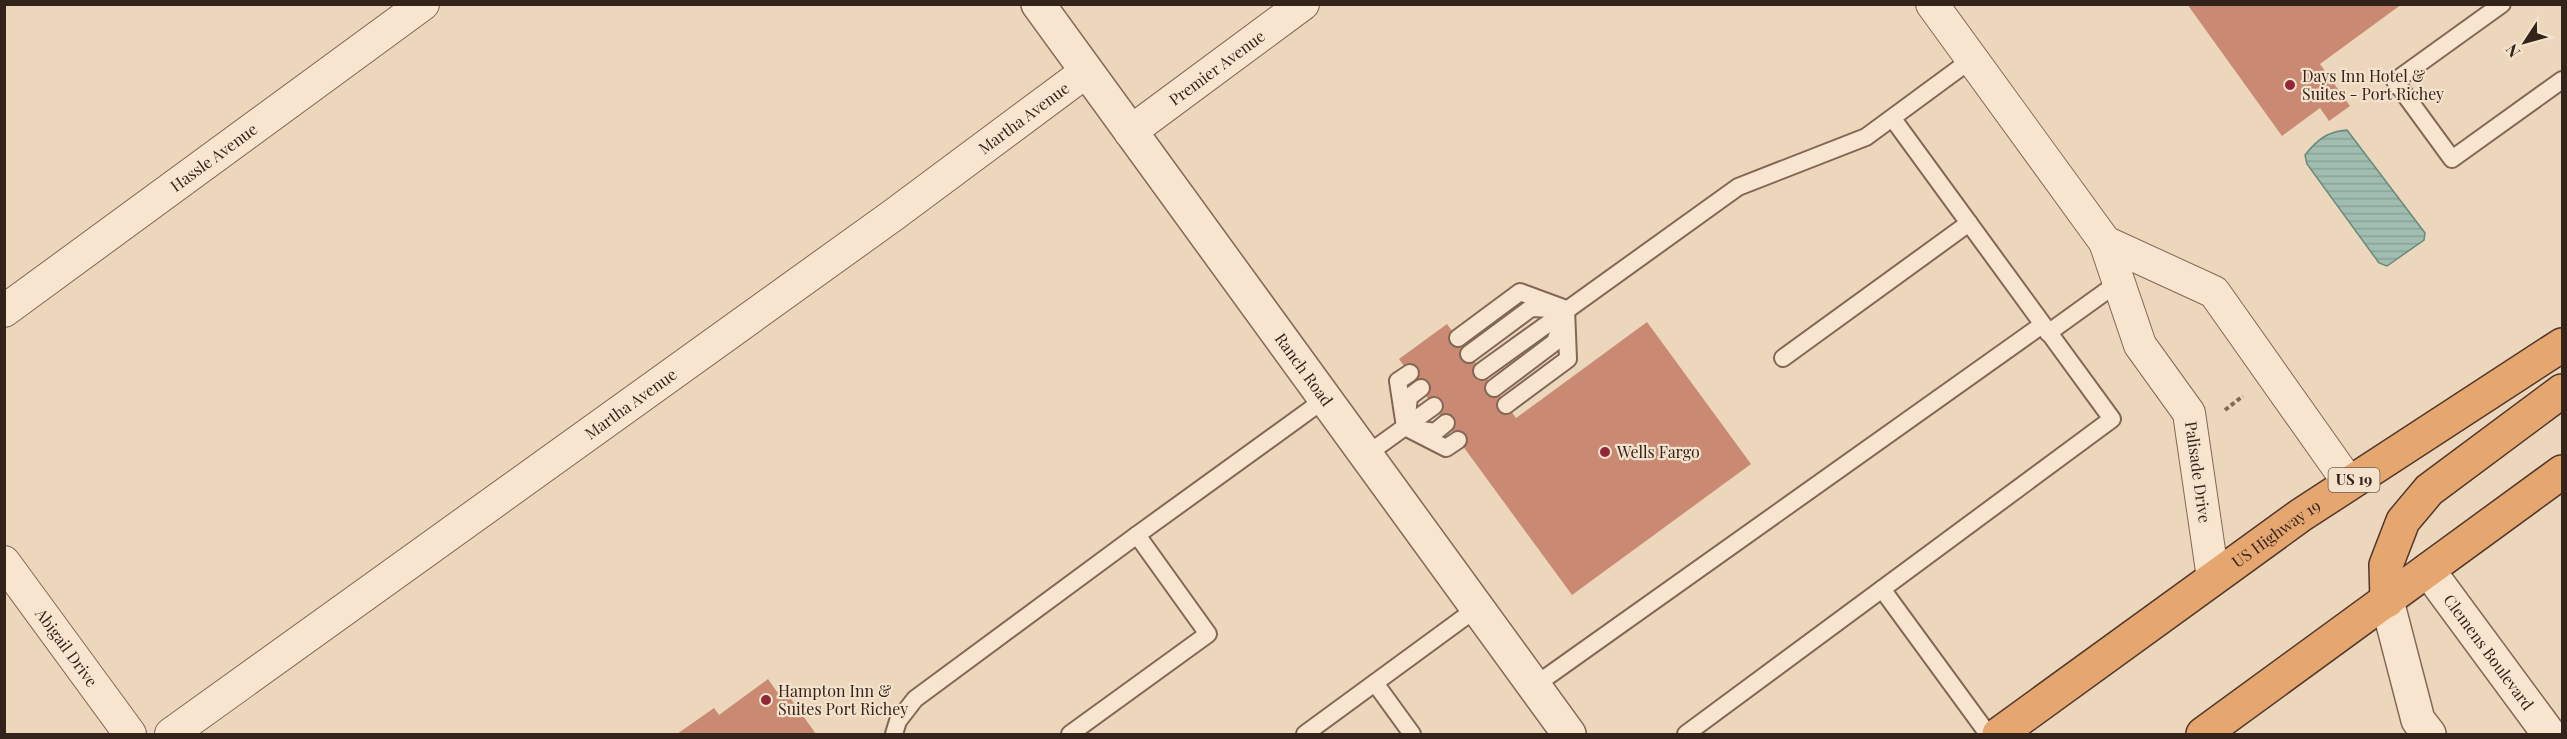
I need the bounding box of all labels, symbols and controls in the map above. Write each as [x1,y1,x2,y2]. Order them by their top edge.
north arrow [2495,12,2555,72]
street label: Premier Avenue [1164,25,1269,110]
text: N [2500,40,2524,62]
place label: Days Inn Hotel & Suites - Port Richey [2302,65,2444,104]
street label: Martha Avenue [974,77,1073,158]
marker: Days Inn Hotel & Suites - Port Richey [2283,78,2297,92]
street label: Hassle Avenue [166,118,261,196]
street label: Ranch Road [1271,328,1338,410]
street label: Martha Avenue [580,363,680,443]
street label: Palisade Drive [2181,420,2216,524]
place label: Wells Fargo [1616,441,1700,462]
marker: Wells Fargo [1598,445,1612,459]
road number: US 19 [2328,468,2380,492]
street label: US Highway 19 [2227,494,2324,572]
street label: Clemens Boulevard [2439,590,2539,714]
street label: Abigail Drive [31,603,103,691]
place label: Hampton Inn & Suites Port Richey [778,680,908,719]
marker: Hampton Inn & Suites Port Richey [759,693,773,707]

